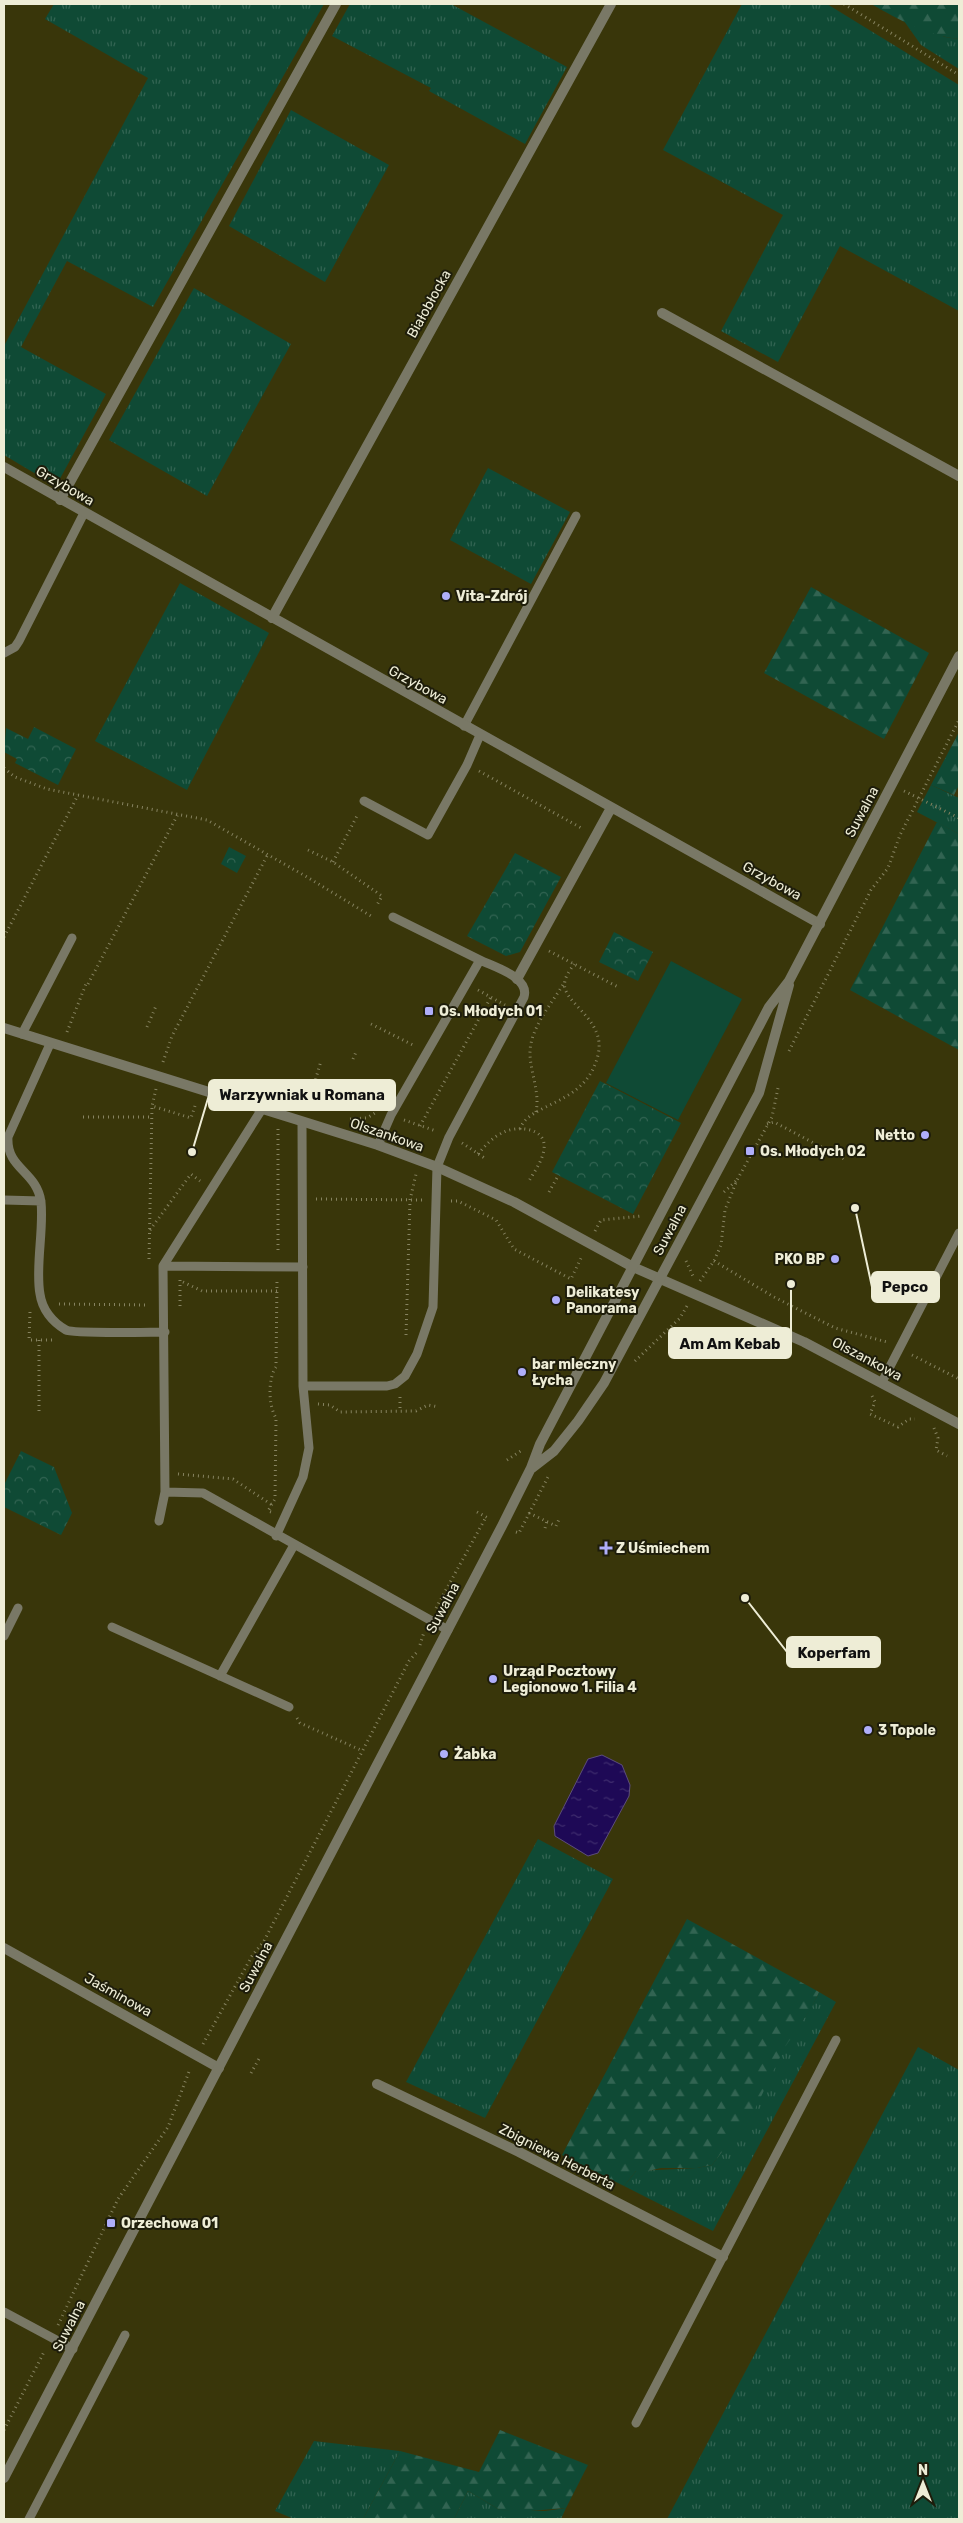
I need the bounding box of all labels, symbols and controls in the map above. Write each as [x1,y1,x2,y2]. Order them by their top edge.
street label: Białobłocka [403,267,455,341]
street label: Grzybowa [33,462,97,510]
place label: Vita-Zdrój [456,588,528,605]
marker: Vita-Zdrój [440,590,452,602]
street label: Grzybowa [386,662,450,708]
street label: Suwalna [841,784,883,840]
street label: Grzybowa [740,858,804,904]
place label: Os. Młodych 01 [439,1003,542,1020]
marker: Os. Młodych 01 [423,1005,435,1017]
callout: Warzywniak u Romana [209,1080,395,1110]
text: Warzywniak u Romana [219,1086,385,1104]
street label: Olszankowa [348,1114,426,1156]
place label: Netto [875,1127,915,1144]
marker: Netto [919,1129,931,1141]
place label: Os. Młodych 02 [760,1143,866,1160]
marker: Os. Młodych 02 [744,1145,756,1157]
street label: Suwalna [649,1202,691,1258]
place label: PKO BP [774,1251,826,1268]
marker: PKO BP [829,1253,841,1265]
callout: Pepco [872,1272,939,1302]
text: Pepco [882,1278,928,1296]
place label: Delikatesy Panorama [566,1284,640,1317]
marker: Delikatesy Panorama [550,1294,562,1306]
callout: Am Am Kebab [669,1328,791,1358]
street label: Olszankowa [829,1333,905,1385]
text: Am Am Kebab [679,1335,781,1353]
place label: bar mleczny Łycha [532,1356,617,1389]
marker: bar mleczny Łycha [516,1366,528,1378]
place label: Z Uśmiechem [616,1540,710,1557]
marker: Z Uśmiechem [600,1542,612,1554]
street label: Suwalna [422,1580,464,1636]
callout: Koperfam [787,1637,880,1667]
text: Koperfam [798,1644,871,1662]
place label: Urząd Pocztowy Legionowo 1. Filia 4 [503,1663,637,1696]
marker: Urząd Pocztowy Legionowo 1. Filia 4 [487,1673,499,1685]
place label: 3 Topole [878,1722,936,1739]
marker: 3 Topole [862,1724,874,1736]
place label: Żabka [454,1745,497,1763]
marker: Żabka [438,1748,450,1760]
street label: Suwalna [235,1939,277,1995]
street label: Jaśminowa [81,1969,155,2021]
street label: Zbigniewa Herberta [496,2120,618,2194]
place label: Orzechowa 01 [121,2215,218,2232]
marker: Orzechowa 01 [105,2217,117,2229]
street label: Suwalna [49,2297,89,2355]
north arrow [898,2458,948,2508]
text: N [918,2462,928,2479]

